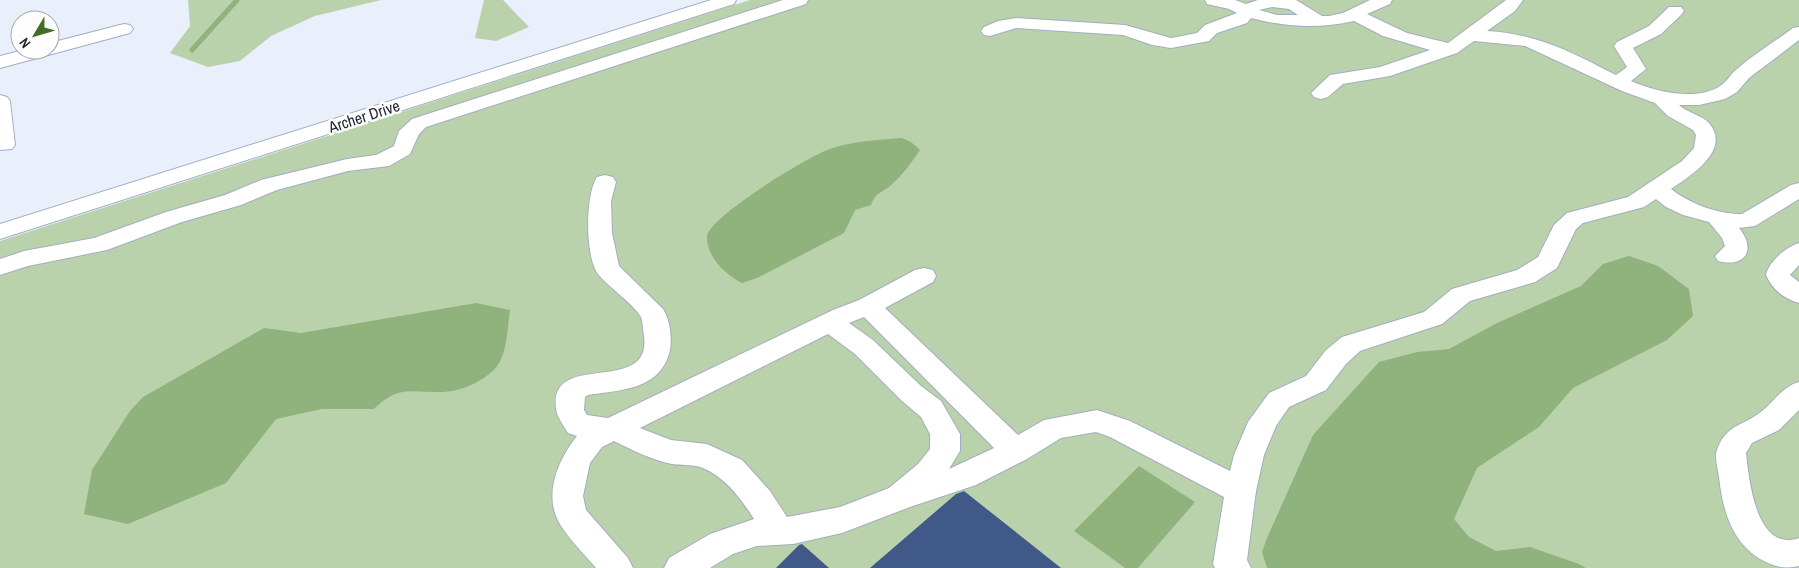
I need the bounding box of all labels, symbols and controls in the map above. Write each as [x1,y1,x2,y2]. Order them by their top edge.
north arrow [10,10,60,60]
text: N [15,34,34,52]
street label: Archer Drive [325,94,402,138]

